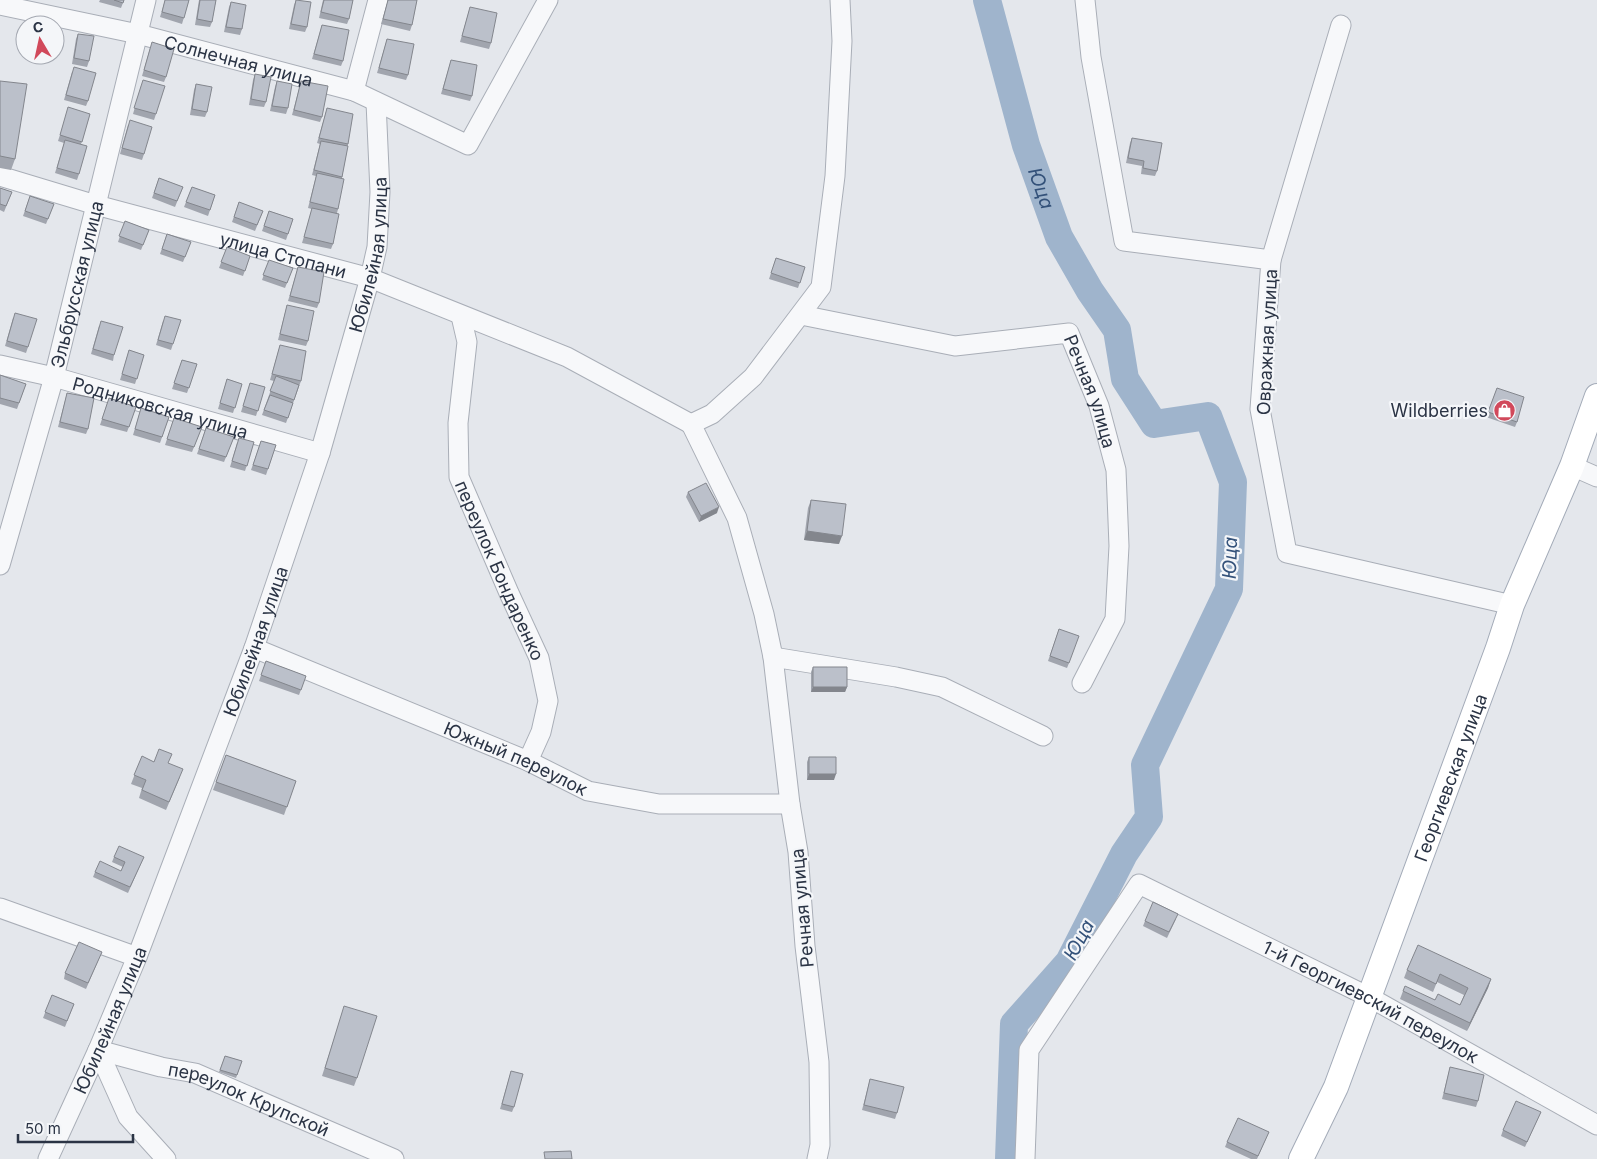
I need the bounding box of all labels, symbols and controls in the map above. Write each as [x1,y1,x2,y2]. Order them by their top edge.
north arrow [15,15,65,65]
text: С [31,17,44,36]
street label: Солнечная улица [162,31,315,90]
water label: Юца [1024,164,1060,212]
street label: Юбилейная улица [344,176,391,335]
street label: Эльбрусская улица [46,199,107,370]
street label: улица Стопани [218,228,349,282]
street label: Овражная улица [1253,268,1281,416]
street label: Речная улица [1060,331,1120,450]
street label: Родниковская улица [70,372,251,442]
shop icon: Wildberries [1492,398,1516,422]
place label: Wildberries [1391,400,1488,421]
street label: переулок Бондаренко [451,477,549,663]
water label: Юца [1218,536,1242,580]
street label: Юбилейная улица [219,563,291,719]
street label: Георгиевская улица [1410,691,1491,864]
street label: Южный переулок [441,717,591,800]
street label: Речная улица [786,848,818,968]
water label: Юца [1059,916,1099,964]
street label: 1-й Георгиевский переулок [1259,936,1483,1067]
street label: Юбилейная улица [69,944,150,1097]
street label: переулок Крупской [167,1058,333,1140]
scale bar [18,1112,132,1144]
text: 50 m [25,1119,61,1138]

